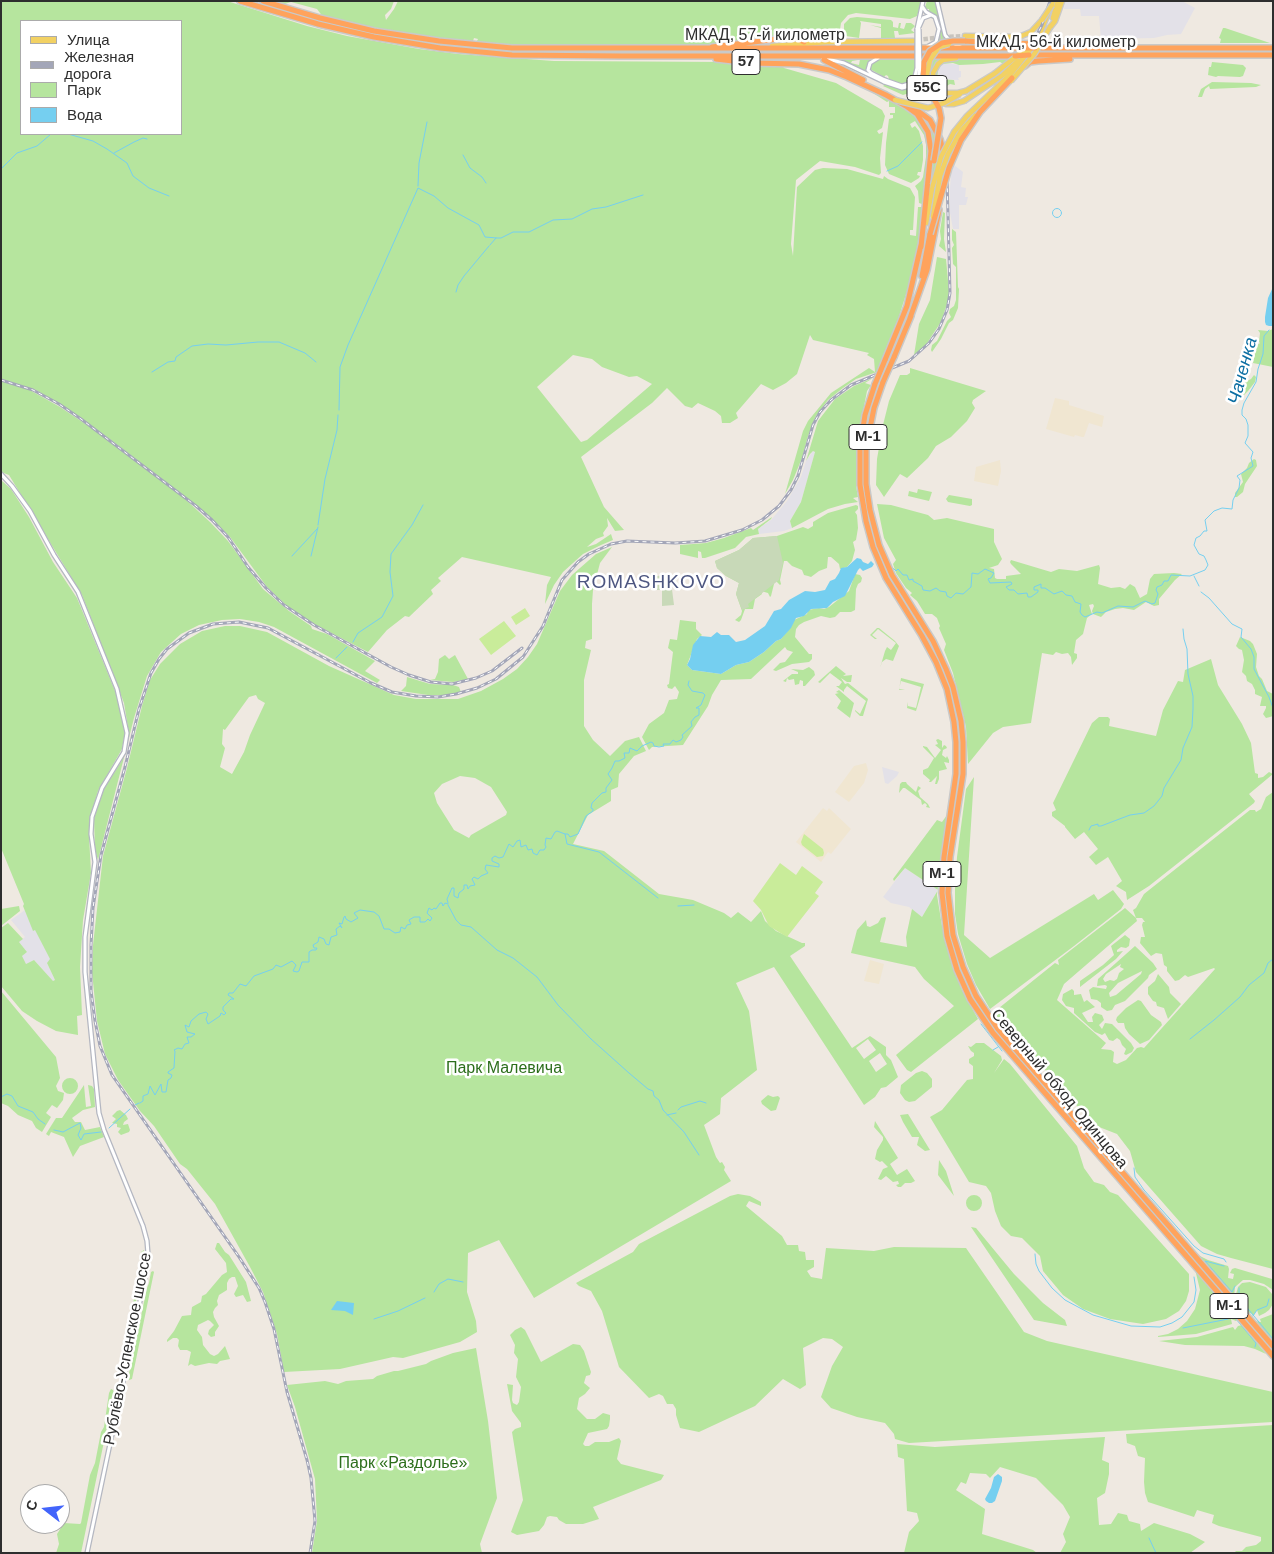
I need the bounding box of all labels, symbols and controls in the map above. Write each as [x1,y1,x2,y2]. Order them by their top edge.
legend [20,20,182,135]
street label: МКАД, 57-й километр [685,26,845,46]
text: Улица [67,31,110,48]
street label: МКАД, 56-й километр [976,33,1136,53]
text: Железная дорога [64,48,134,82]
road number: 57 [732,50,760,74]
road number: 55C [907,76,947,100]
text: Парк [67,81,101,98]
text: Вода [67,106,102,123]
water label: Чаченка [1224,335,1262,407]
road number: М-1 [849,424,887,450]
district label: ROMASHKOVO [576,572,726,594]
road number: М-1 [923,862,961,886]
street label: Северный обход Одинцова [987,1005,1131,1173]
park label: Парк Малевича [446,1059,562,1079]
street label: Рублёво-Успенское шоссе [100,1251,156,1447]
road number: М-1 [1210,1294,1248,1318]
park label: Парк «Раздолье» [339,1454,467,1474]
north arrow [20,1484,70,1534]
text: С [22,1498,41,1512]

